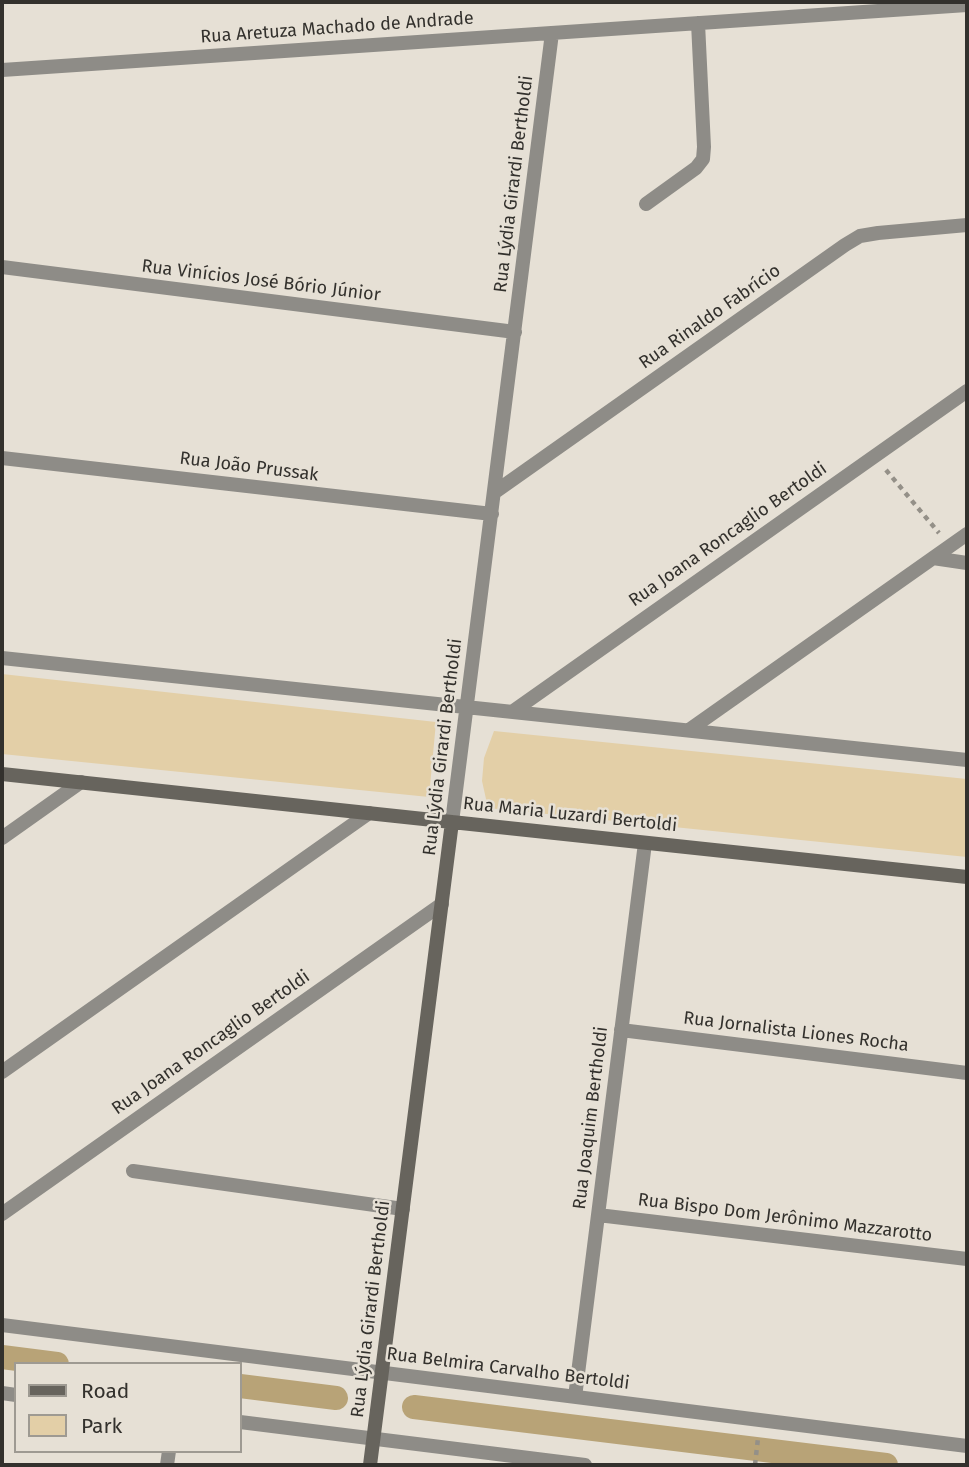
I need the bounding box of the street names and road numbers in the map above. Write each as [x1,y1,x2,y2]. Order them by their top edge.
street label: Rua Aretuza Machado de Andrade [200,8,474,48]
street label: Rua Lýdia Girardi Bertholdi [490,74,538,294]
street label: Rua Vinícios José Bório Júnior [140,256,382,306]
street label: Rua Rinaldo Fabrício [635,260,785,374]
street label: Rua João Prussak [178,448,320,486]
street label: Rua Joana Roncaglio Bertoldi [625,458,831,612]
street label: Rua Lýdia Girardi Bertholdi [419,637,467,857]
street label: Rua Maria Luzardi Bertoldi [462,793,678,837]
street label: Rua Joana Roncaglio Bertoldi [108,966,314,1120]
street label: Rua Jornalista Liones Rocha [682,1007,910,1057]
street label: Rua Joaquim Bertholdi [569,1025,613,1211]
street label: Rua Bispo Dom Jerônimo Mazzarotto [637,1189,933,1247]
street label: Rua Lýdia Girardi Bertholdi [347,1199,395,1419]
street label: Rua Belmira Carvalho Bertoldi [385,1343,631,1395]

